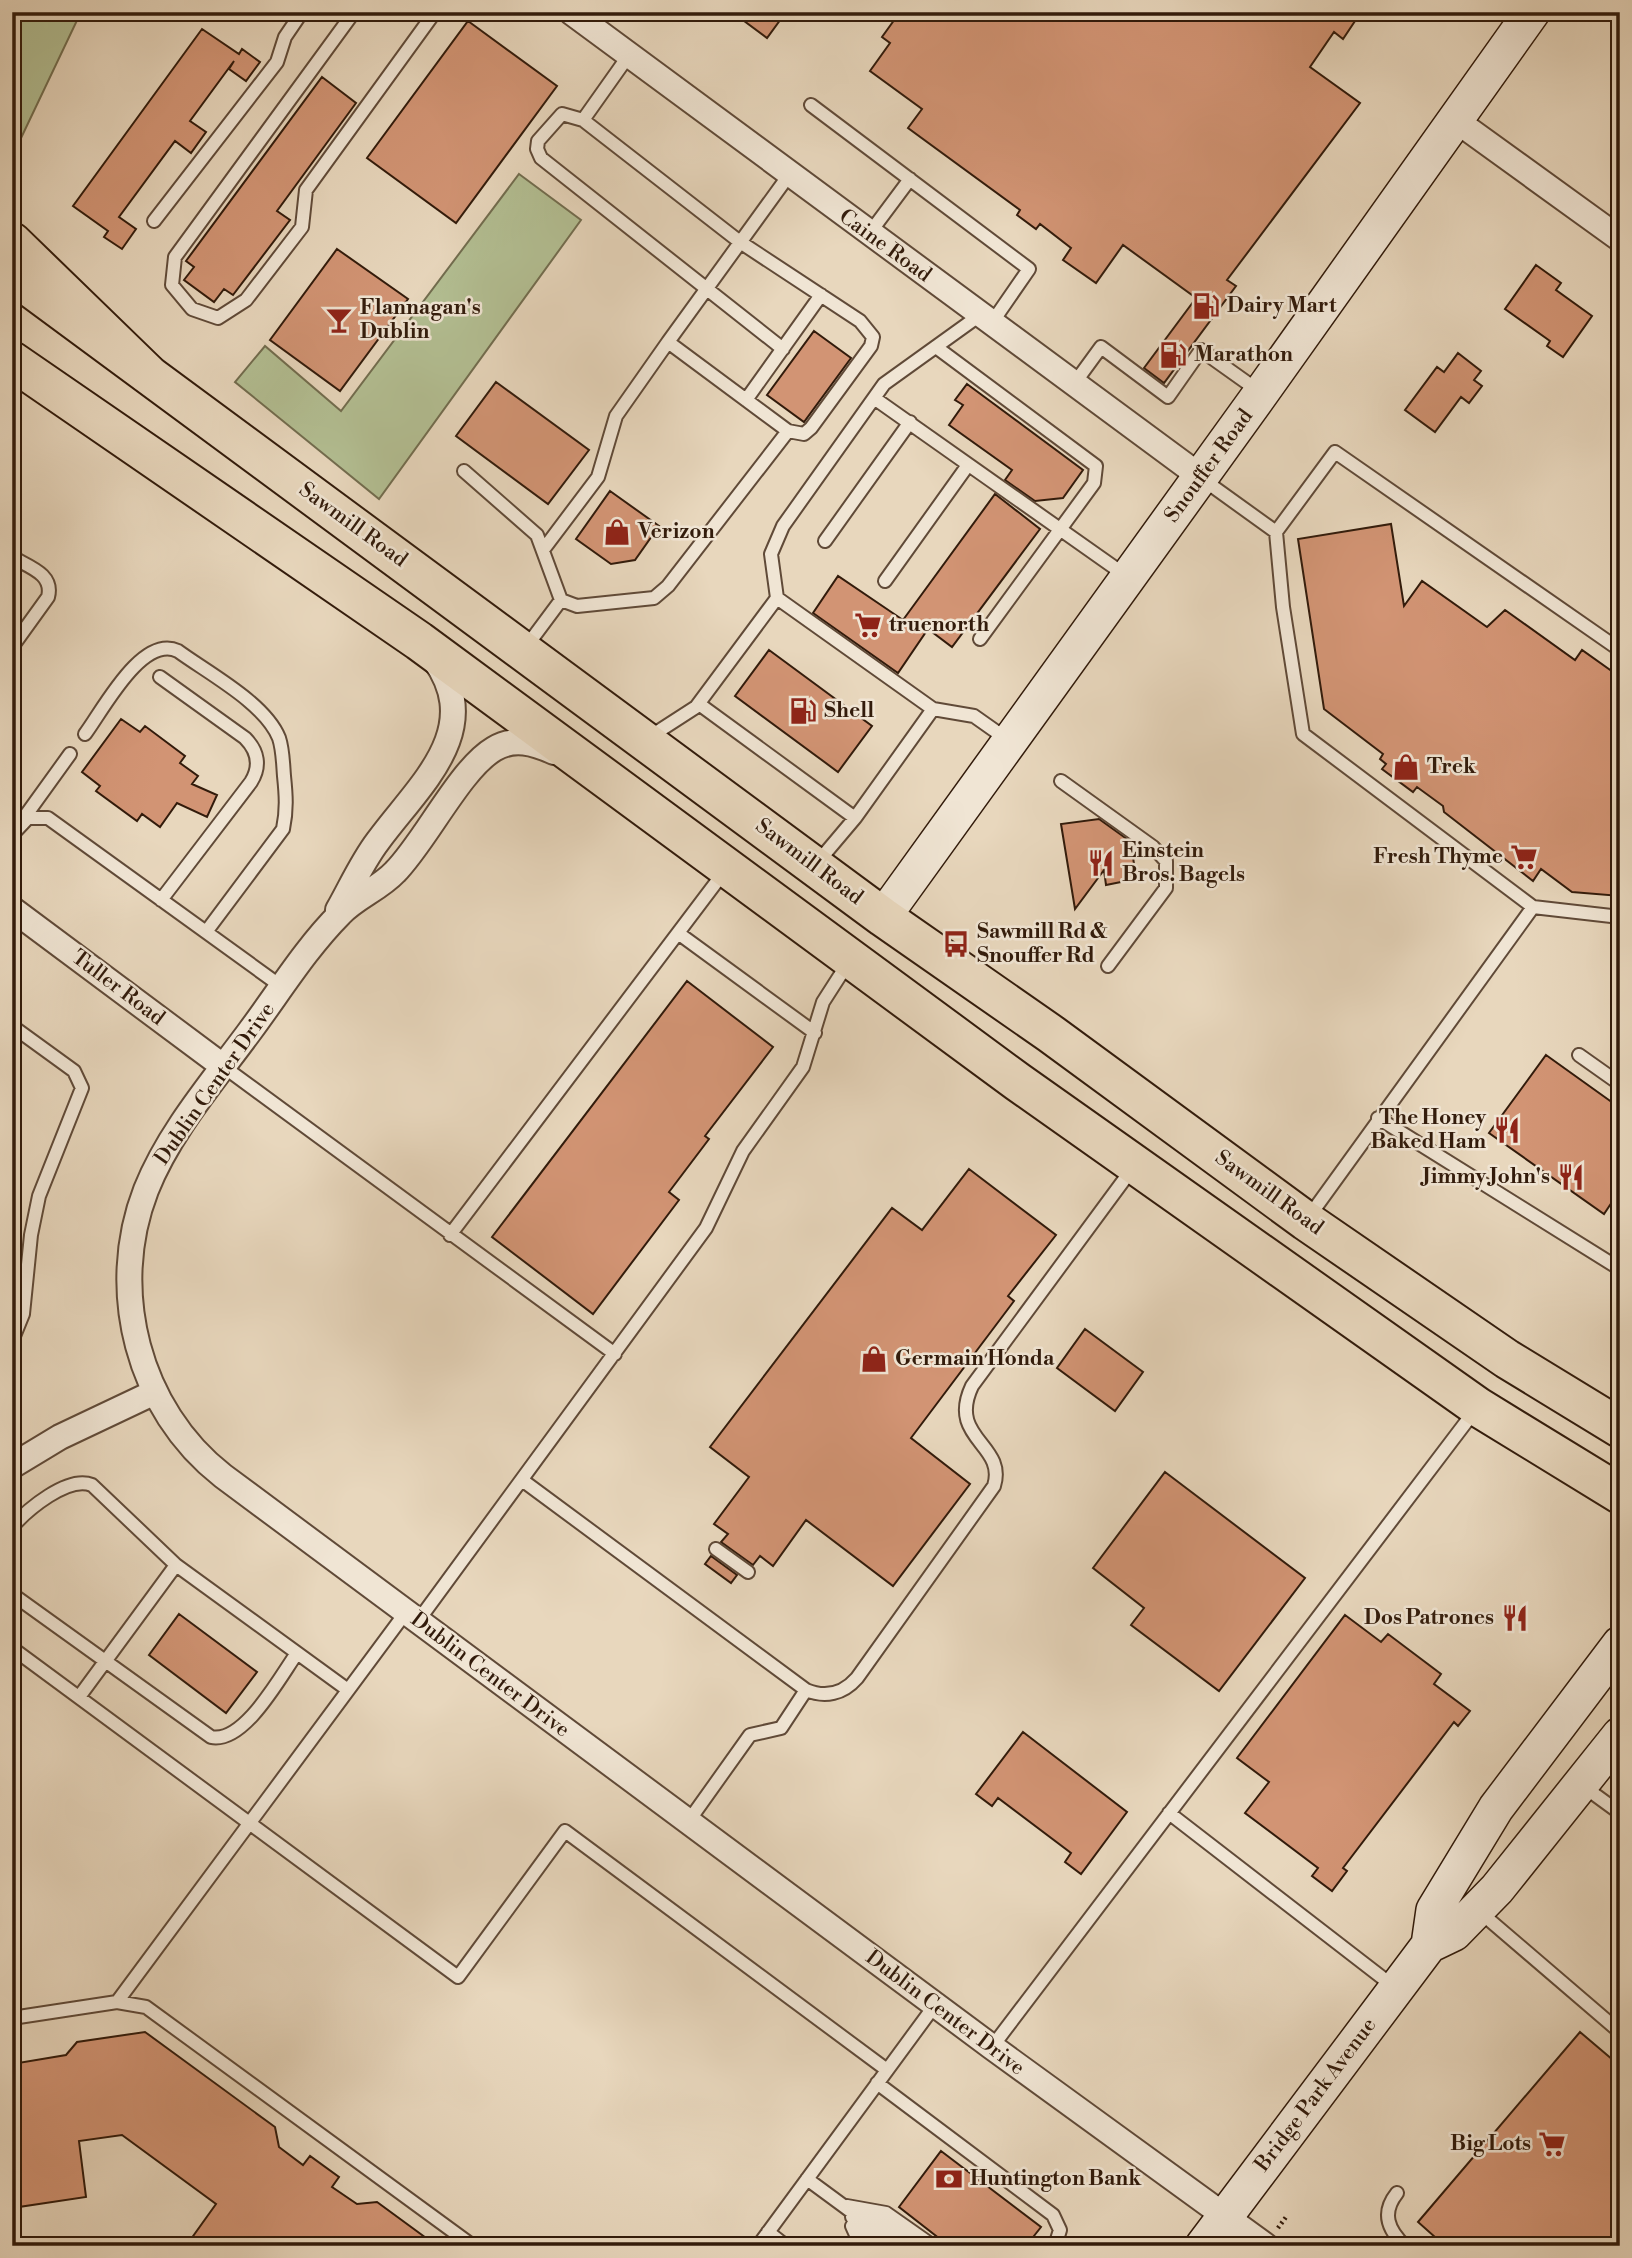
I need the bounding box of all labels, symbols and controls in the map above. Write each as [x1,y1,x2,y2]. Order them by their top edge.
street label: Caine Road [834,204,936,288]
fuel station icon: Dairy Mart [1191,291,1221,321]
place label: Dairy Mart [1227,293,1337,319]
place label: Flannagan's Dublin [360,295,481,345]
bar icon: Flannagan's Dublin [324,305,354,335]
fuel station icon: Marathon [1158,340,1188,370]
place label: Marathon [1194,342,1293,368]
street label: Snouffer Road [1159,404,1259,528]
street label: Sawmill Road [294,477,412,573]
shop icon: Verizon [602,517,632,547]
place label: Verizon [637,519,715,545]
supermarket icon: truenorth [853,610,883,640]
place label: truenorth [889,612,989,638]
fuel station icon: Shell [788,696,818,726]
place label: Shell [824,698,874,724]
shop icon: Trek [1391,752,1421,782]
place label: Trek [1427,754,1477,780]
street label: Sawmill Road [750,813,868,911]
place label: Einstein Bros. Bagels [1122,838,1245,888]
supermarket icon: Fresh Thyme [1509,842,1539,872]
place label: Fresh Thyme [1373,844,1503,870]
restaurant icon: Einstein Bros. Bagels [1086,848,1116,878]
place label: Sawmill Rd & Snouffer Rd [977,919,1108,969]
bus stop icon: Sawmill Rd & Snouffer Rd [941,929,971,959]
street label: Tuller Road [66,944,170,1032]
street label: Dublin Center Drive [149,998,281,1170]
place label: The Honey Baked Ham [1371,1105,1486,1155]
restaurant icon: The Honey Baked Ham [1492,1115,1522,1145]
street label: Sawmill Road [1210,1145,1328,1241]
restaurant icon: Jimmy John's [1556,1162,1586,1192]
place label: Jimmy John's [1420,1164,1550,1190]
shop icon: Germain Honda [859,1344,889,1374]
place label: Germain Honda [895,1346,1055,1372]
restaurant icon: Dos Patrones [1500,1603,1530,1633]
place label: Dos Patrones [1364,1605,1494,1631]
street label: Dublin Center Drive [405,1607,575,1743]
street label: Dublin Center Drive [860,1945,1030,2081]
street label: Bridge Park Avenue [1249,2013,1382,2178]
supermarket icon: Big Lots [1537,2129,1567,2159]
place label: Big Lots [1450,2131,1531,2157]
bank icon: Huntington Bank [934,2164,964,2194]
place label: Huntington Bank [970,2166,1142,2192]

